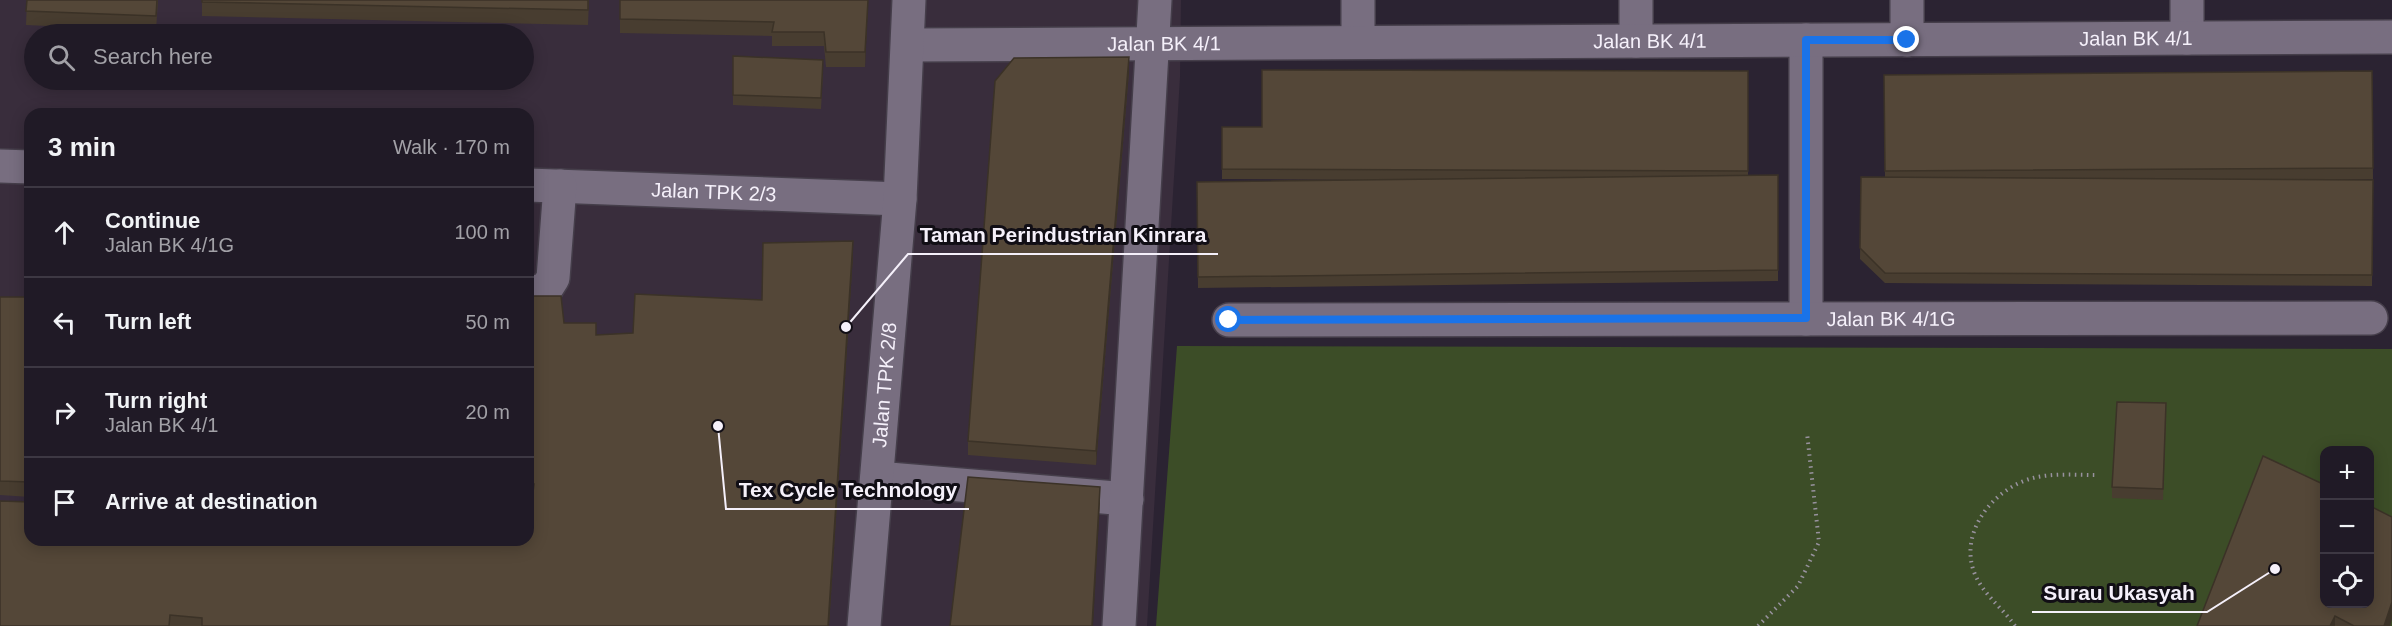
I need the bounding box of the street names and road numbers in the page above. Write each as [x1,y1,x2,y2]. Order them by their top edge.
street label: Jalan BK 4/1 [2079,27,2193,50]
street label: Jalan BK 4/1 [1593,30,1707,52]
street label: Jalan BK 4/1 [1107,32,1221,55]
street label: Jalan TPK 2/3 [651,179,777,205]
street label: Jalan BK 4/1G [1826,308,1956,330]
street label: Jalan TPK 2/8 [868,321,901,448]

